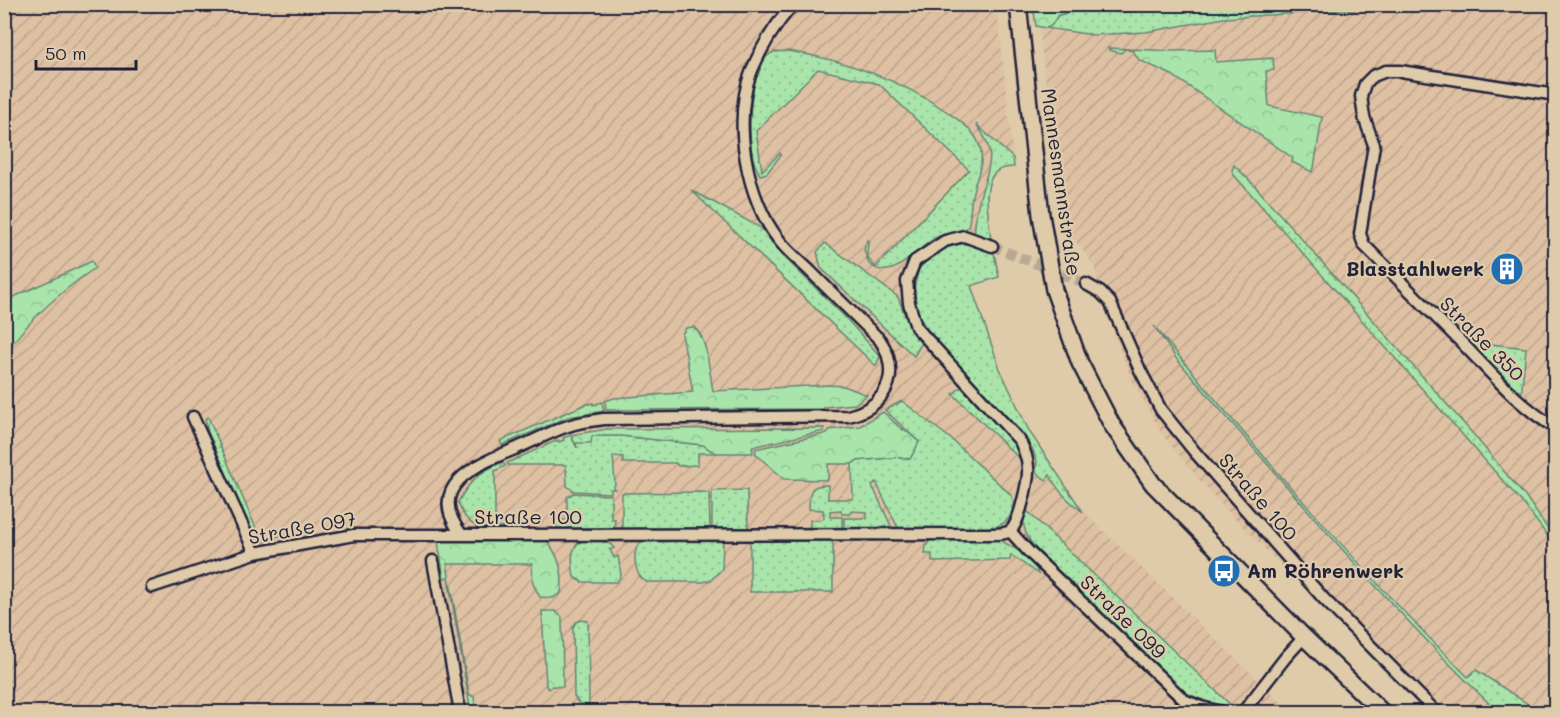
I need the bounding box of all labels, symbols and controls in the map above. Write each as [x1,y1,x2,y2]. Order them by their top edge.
scale bar [36,33,136,71]
text: 50 m [45,41,87,65]
street label: Mannesmannstraße [1036,86,1088,277]
building icon: Blasstahlwerk [1489,251,1525,287]
place label: Blasstahlwerk [1346,255,1484,281]
street label: Straße 350 [1435,290,1531,386]
street label: Straße 100 [1214,447,1304,545]
street label: Straße 100 [474,503,582,529]
street label: Straße 097 [246,505,358,549]
bus stop icon: Am Röhrenwerk [1206,553,1242,589]
place label: Am Röhrenwerk [1247,557,1404,583]
street label: Straße 099 [1075,569,1172,664]

